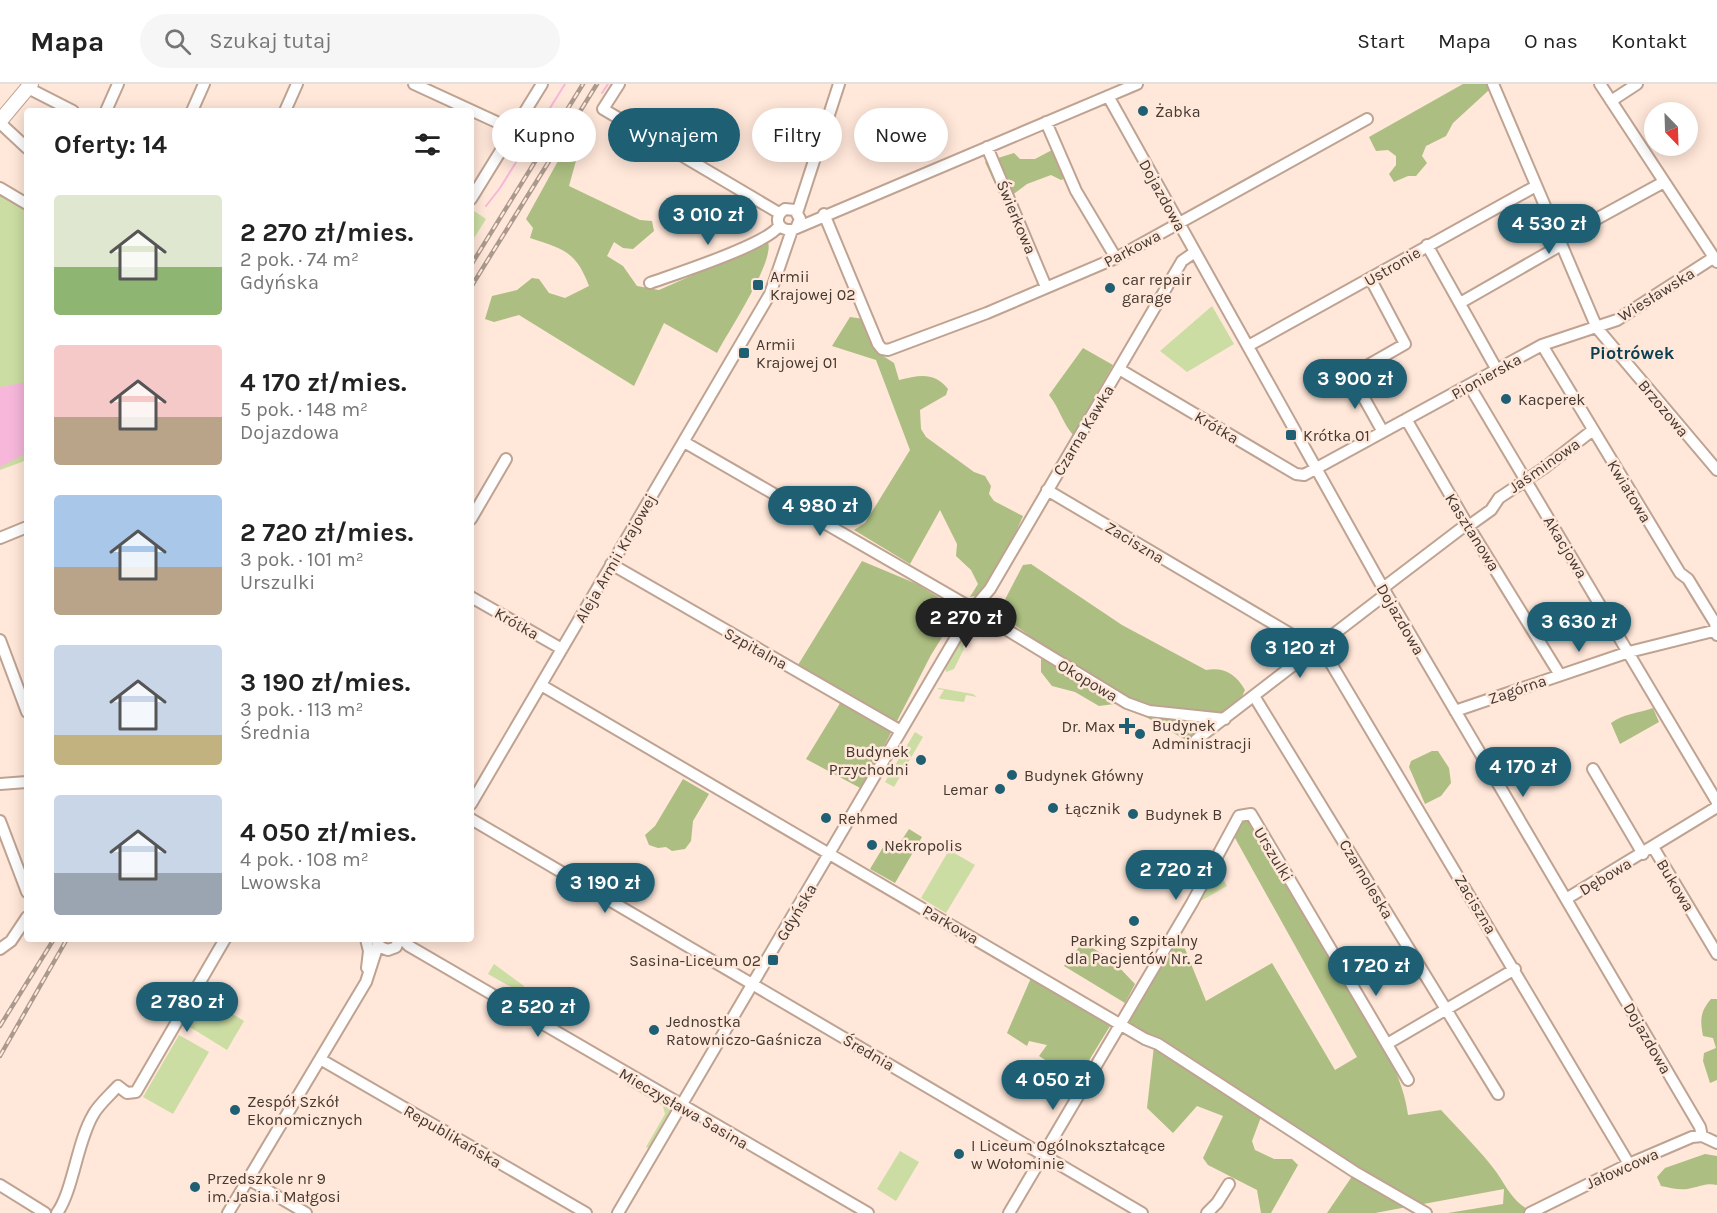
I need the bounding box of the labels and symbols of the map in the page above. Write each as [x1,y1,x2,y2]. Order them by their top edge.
place label: Żabka [1155,102,1201,121]
north arrow [1644,102,1698,156]
marker: Żabka [1136,104,1150,118]
street label: Dojazdowa [1135,156,1190,235]
street label: Świerkowa [993,177,1041,257]
pin: 3 010 zł [646,195,770,246]
pin: 4 530 zł [1487,204,1611,255]
street label: Parkowa [1101,226,1164,271]
street label: Ustronie [1361,243,1424,290]
street label: Wiesławska [1614,263,1698,325]
place label: Armii Krajowej 02 [770,267,855,304]
place label: car repair garage [1122,270,1192,307]
marker: Armii Krajowej 02 [751,278,765,292]
marker: car repair garage [1103,281,1117,295]
place label: Armii Krajowej 01 [756,335,837,372]
district label: Piotrówek [1590,342,1675,364]
marker: Armii Krajowej 01 [737,346,751,360]
street label: Pionierska [1448,349,1525,403]
pin: 3 900 zł [1293,359,1417,410]
street label: Brzozowa [1634,376,1693,441]
street label: Czarna Kawka [1049,382,1118,479]
place label: Kacperek [1518,390,1585,409]
marker: Kacperek [1499,392,1513,406]
street label: Krótka [1191,407,1242,448]
place label: Krótka 01 [1303,426,1370,445]
marker: Krótka 01 [1284,428,1298,442]
street label: Jaśminowa [1505,434,1583,497]
street label: Kwiatowa [1603,456,1656,526]
pin: 4 980 zł [758,486,882,537]
street label: Aleja Armii Krajowej [571,490,660,626]
street label: Kasztanowa [1441,490,1504,575]
street label: Akacjowa [1540,513,1592,582]
street label: Zaciszna [1102,517,1168,568]
street label: Dojazdowa [1373,580,1429,658]
pin: 2 270 zł [904,598,1028,649]
pin: 3 630 zł [1517,602,1641,653]
street label: Krótka [491,603,542,644]
street label: Szpitalna [721,623,791,674]
pin: 3 120 zł [1238,628,1362,679]
street label: Okopowa [1054,655,1121,706]
street label: Zagórna [1486,671,1549,708]
place label: Budynek Administracji [1152,716,1252,753]
place label: Dr. Max [1061,717,1115,736]
marker: Dr. Max [1120,719,1134,733]
marker: Budynek Administracji [1133,727,1147,741]
place label: Budynek Przychodni [829,742,909,779]
pin: 4 170 zł [1461,747,1585,798]
marker: Budynek Przychodni [914,753,928,767]
place label: Budynek Główny [1024,766,1144,785]
marker: Budynek Główny [1005,768,1019,782]
place label: Lemar [943,780,988,799]
marker: Lemar [993,782,1007,796]
place label: Łącznik [1065,799,1121,818]
marker: Łącznik [1046,801,1060,815]
place label: Budynek B [1145,805,1222,824]
marker: Budynek B [1126,807,1140,821]
place label: Rehmed [838,809,898,828]
marker: Rehmed [819,811,833,825]
street label: Urszulki [1250,824,1297,885]
place label: Nekropolis [884,836,962,855]
street label: Czarnoleska [1335,836,1398,922]
marker: Nekropolis [865,838,879,852]
pin: 2 720 zł [1114,850,1238,901]
street label: Dębowa [1576,854,1635,899]
street label: Bukowa [1653,856,1699,915]
pin: 3 190 zł [543,863,667,914]
street label: Zaciszna [1450,871,1501,937]
street label: Gdyńska [772,880,821,944]
street label: Parkowa [919,901,982,948]
marker: Parking Szpitalny dla Pacjentów Nr. 2 [1127,914,1141,928]
place label: Parking Szpitalny dla Pacjentów Nr. 2 [1065,931,1203,968]
pin: 1 720 zł [1314,946,1438,997]
place label: Sasina-Liceum 02 [629,951,761,970]
marker: Sasina-Liceum 02 [766,953,780,967]
pin: 2 780 zł [125,982,249,1033]
pin: 2 520 zł [476,987,600,1038]
street label: Dojazdowa [1620,999,1676,1077]
place label: Jednostka Ratowniczo-Gaśnicza [666,1012,822,1049]
marker: Jednostka Ratowniczo-Gaśnicza [647,1023,661,1037]
street label: Średnia [840,1030,898,1075]
pin: 4 050 zł [991,1060,1115,1111]
street label: Mieczysława Sasina [616,1064,752,1153]
place label: Zespół Szkół Ekonomicznych [247,1092,363,1129]
street label: Republikańska [401,1101,505,1172]
marker: Zespół Szkół Ekonomicznych [228,1103,242,1117]
place label: I Liceum Ogólnokształcące w Wołominie [971,1136,1165,1173]
street label: Jałowcowa [1583,1144,1661,1193]
marker: I Liceum Ogólnokształcące w Wołominie [952,1147,966,1161]
place label: Przedszkole nr 9 im. Jasia i Małgosi [207,1169,341,1206]
marker: Przedszkole nr 9 im. Jasia i Małgosi [188,1180,202,1194]

